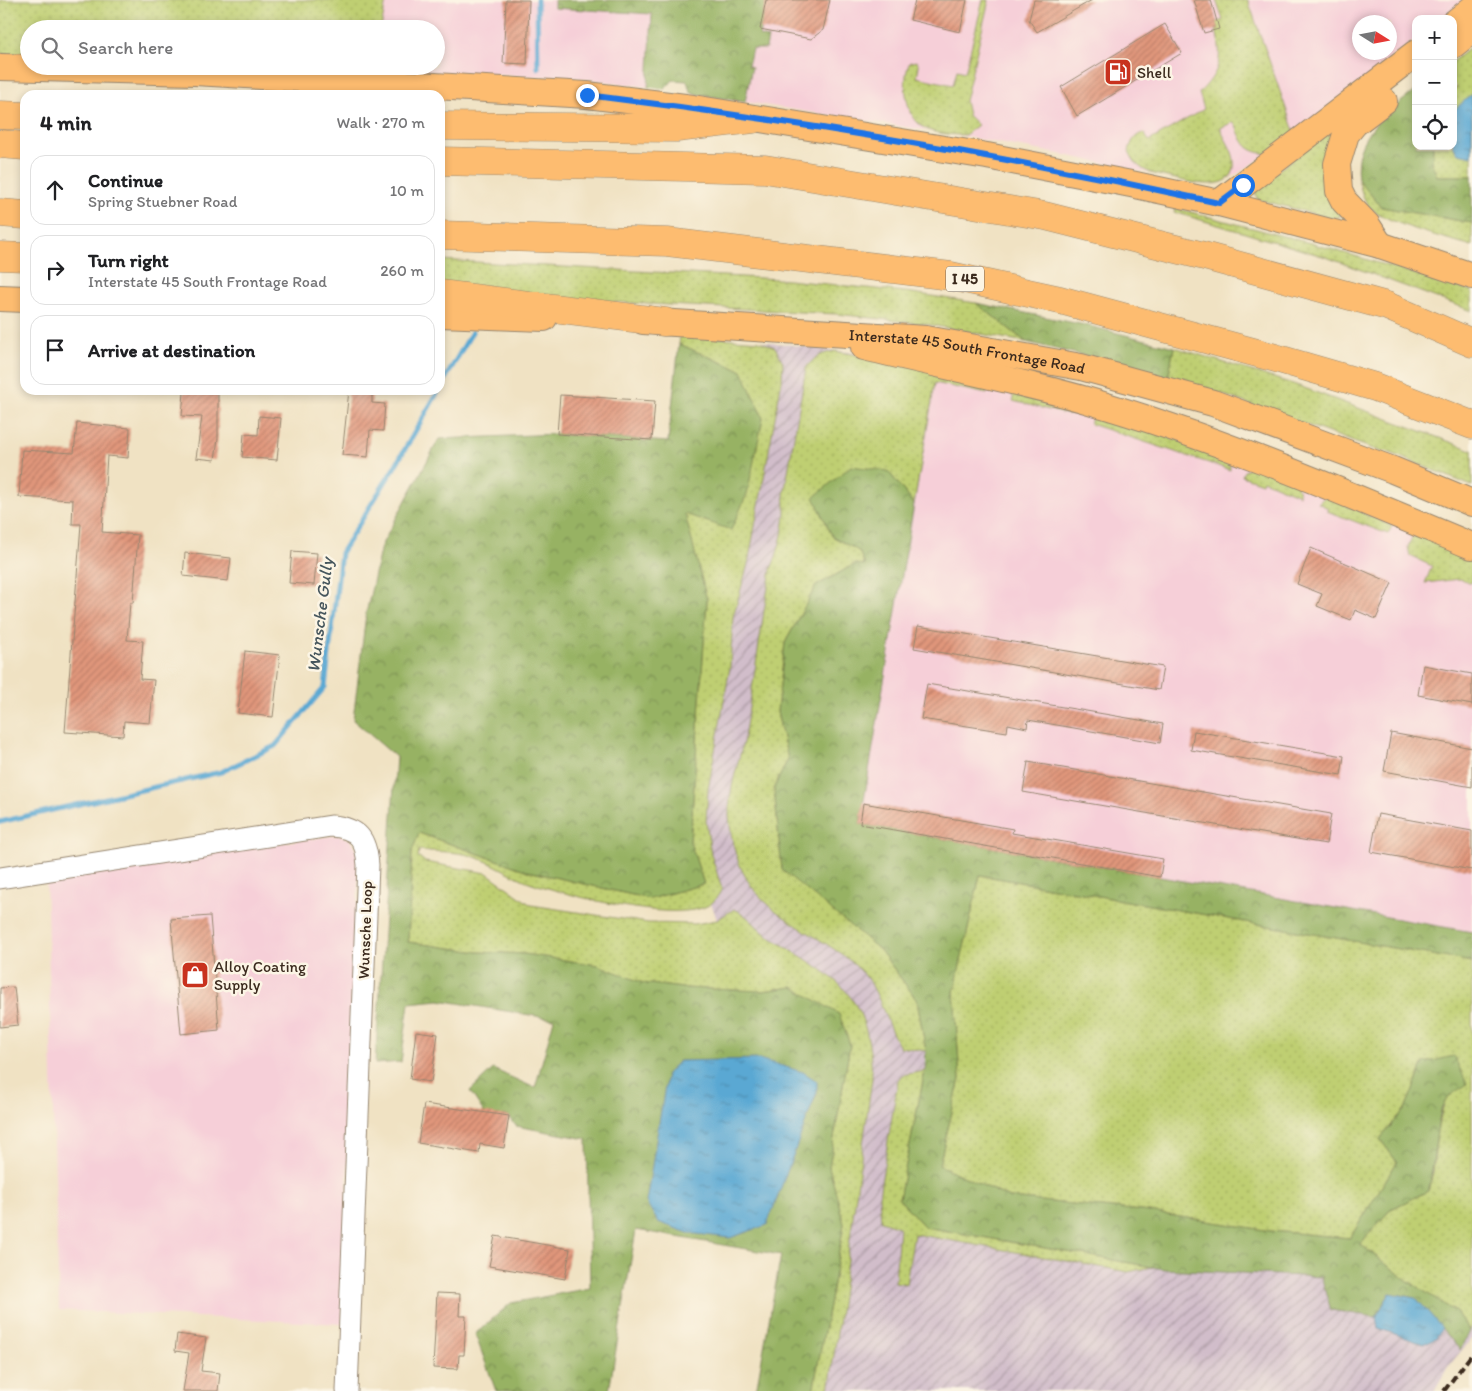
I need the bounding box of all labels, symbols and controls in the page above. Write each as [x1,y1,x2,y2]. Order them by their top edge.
north arrow [1352,15,1397,60]
map controls [1412,15,1457,150]
button: + [1412,15,1457,60]
search box [20,20,445,75]
icon: search [38,34,66,62]
text: Search here [78,36,173,59]
fuel station icon: Shell [1103,57,1133,87]
button: − [1412,60,1457,105]
place label: Shell [1137,63,1172,82]
route end [576,84,599,107]
button: locate [1412,105,1457,150]
text: 4 min [40,110,92,135]
text: Walk · 270 m [337,113,425,132]
text: Continue [88,169,163,192]
route start [1232,174,1255,197]
icon: ahead [41,176,69,204]
text: 10 m [390,181,424,200]
text: Spring Stuebner Road [88,192,237,211]
text: Turn right [88,249,169,272]
icon: right [41,256,69,284]
text: 260 m [380,261,424,280]
road number: I 45 [946,266,984,292]
text: Interstate 45 South Frontage Road [88,272,327,291]
street label: Interstate 45 South Frontage Road [848,325,1088,377]
icon: arrive [41,336,69,364]
text: Arrive at destination [88,339,255,362]
water label: Wunsche Gully [302,554,338,674]
street label: Wunsche Loop [354,880,376,979]
place label: Alloy Coating Supply [214,957,307,994]
shop icon: Alloy Coating Supply [180,960,210,990]

